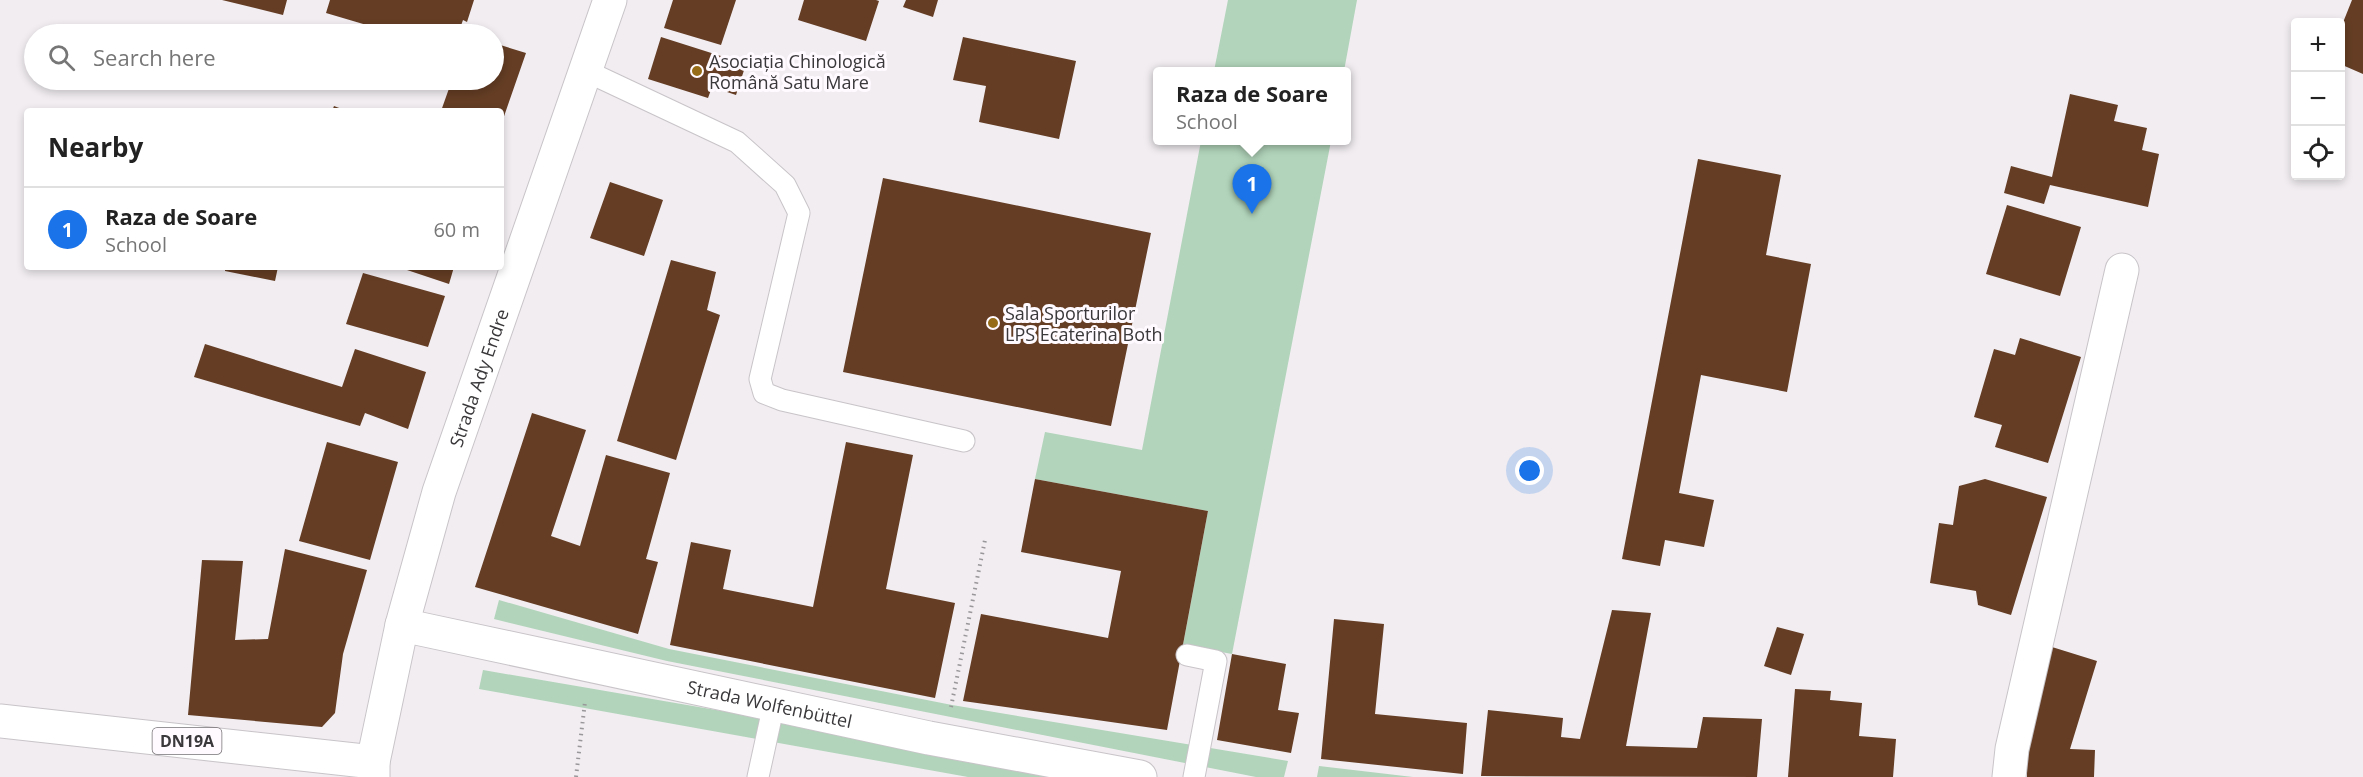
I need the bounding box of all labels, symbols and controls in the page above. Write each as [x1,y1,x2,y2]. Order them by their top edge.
map controls [2291,18,2345,180]
button: + [2291,18,2345,72]
search box [24,24,504,90]
icon: search [45,41,78,74]
text: Search here [93,42,216,72]
place label: Asociația Chinologică Română Satu Mare [709,49,886,94]
marker: Asociația Chinologică Română Satu Mare [690,64,704,78]
popup [1153,67,1351,145]
button: − [2291,72,2345,126]
text: Raza de Soare [1176,78,1328,108]
text: School [1176,108,1238,135]
button: locate [2291,126,2345,180]
text: Nearby [48,129,143,165]
pin: 1 [1232,164,1272,214]
text: Raza de Soare [105,201,257,231]
text: 1 [62,216,73,243]
text: 60 m [433,216,480,243]
text: School [105,231,167,258]
place label: Sala Sporturilor LPS Ecaterina Both [1005,301,1162,346]
street label: Strada Ady Endre [444,305,514,450]
marker: Sala Sporturilor LPS Ecaterina Both [986,316,1000,330]
your location [1515,456,1544,485]
street label: Strada Wolfenbüttel [685,674,854,733]
road number: DN19A [152,728,222,754]

